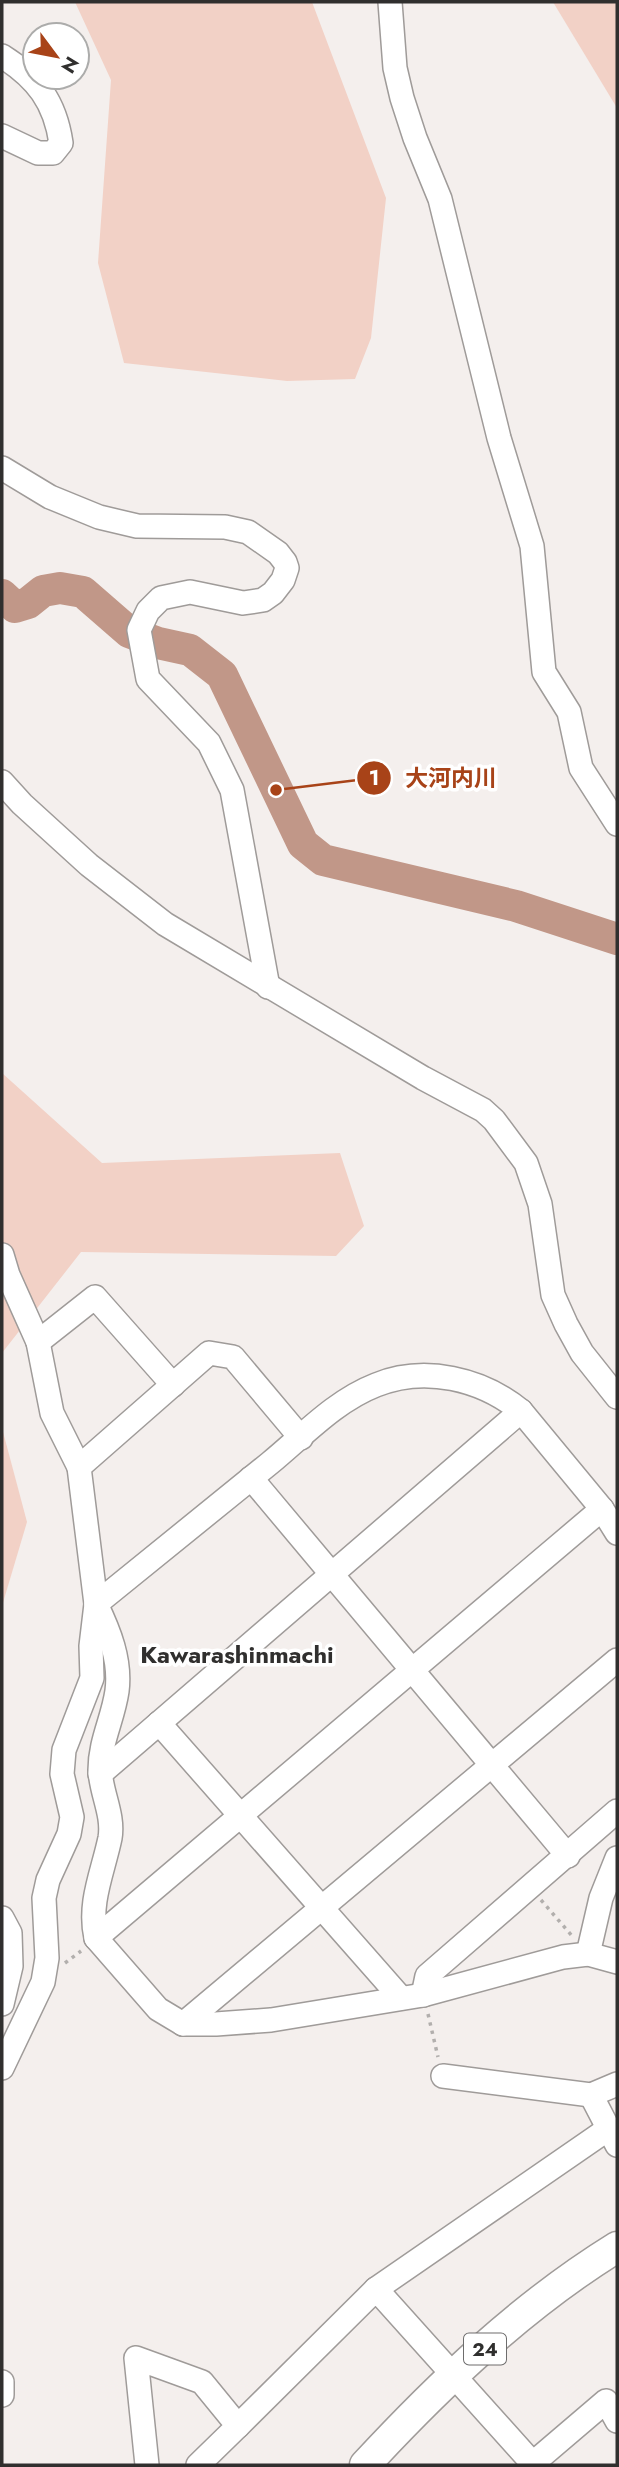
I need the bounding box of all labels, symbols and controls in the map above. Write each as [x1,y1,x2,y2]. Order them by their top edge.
north arrow [21,21,91,91]
text: N [55,51,85,78]
callout: 大河内川 [356,756,511,800]
text: 大河内川 [405,761,497,795]
text: 1 [369,763,379,793]
district label: Kawarashinmachi [140,1637,334,1672]
road number: 24 [464,2334,506,2364]

